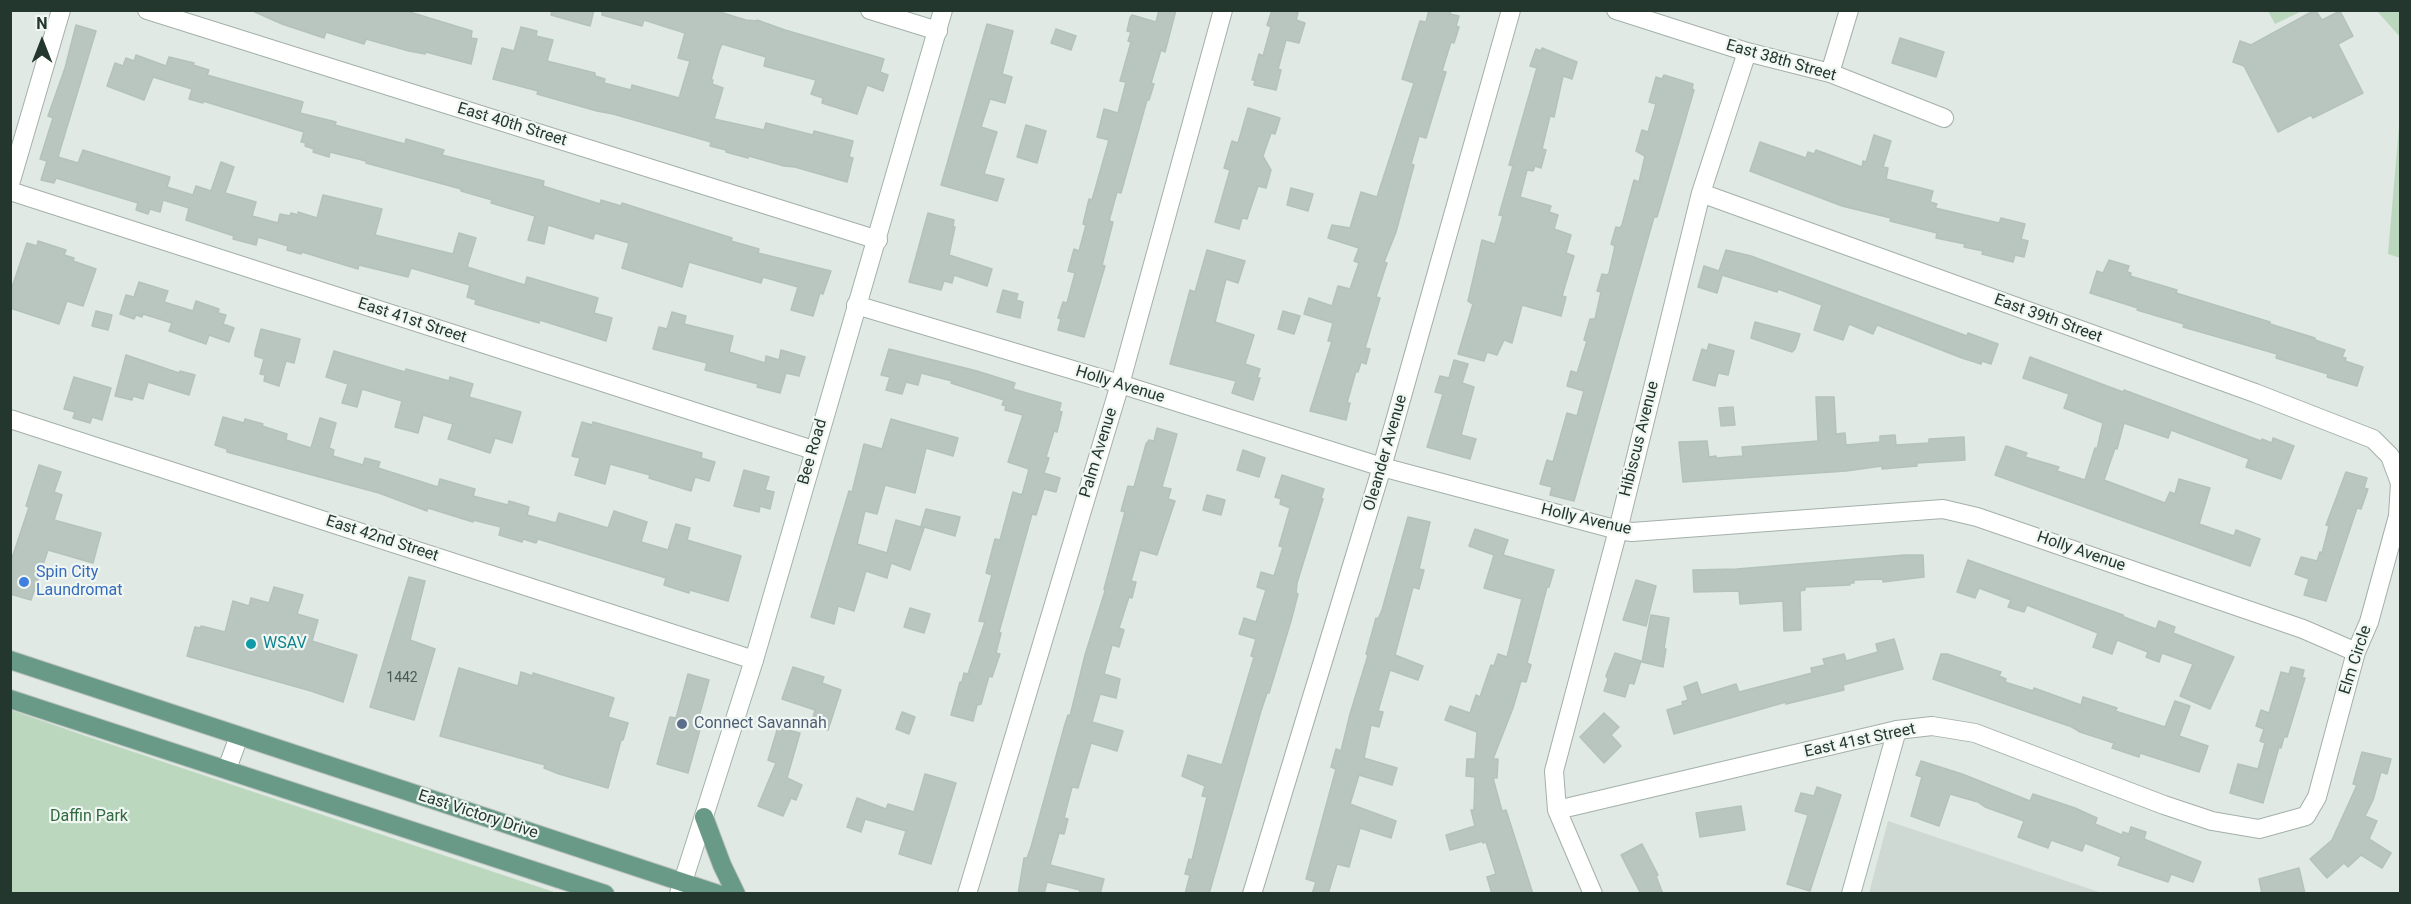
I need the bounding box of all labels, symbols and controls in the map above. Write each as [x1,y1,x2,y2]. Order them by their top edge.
north arrow [12,12,72,72]
text: N [36,14,48,33]
street label: East 38th Street [1724,36,1838,86]
street label: East 40th Street [455,99,569,151]
street label: East 39th Street [1991,291,2105,347]
street label: East 41st Street [355,294,469,348]
street label: Holly Avenue [1073,362,1167,408]
street label: Hibiscus Avenue [1616,379,1664,499]
street label: Oleander Avenue [1360,393,1412,513]
street label: Palm Avenue [1076,406,1122,500]
street label: Bee Road [794,417,832,487]
street label: Holly Avenue [1539,500,1633,540]
street label: East 42nd Street [323,512,441,566]
street label: Holly Avenue [2034,528,2128,576]
place label: Spin City Laundromat [36,563,122,601]
marker: Spin City Laundromat [17,575,31,589]
street label: Elm Circle [2336,623,2376,697]
place label: WSAV [263,634,307,654]
marker: WSAV [244,637,258,651]
house number: 1442 [386,670,418,686]
place label: Connect Savannah [694,714,827,734]
marker: Connect Savannah [675,717,689,731]
street label: East 41st Street [1803,720,1917,762]
street label: East Victory Drive [416,787,540,843]
park label: Daffin Park [50,807,128,827]

